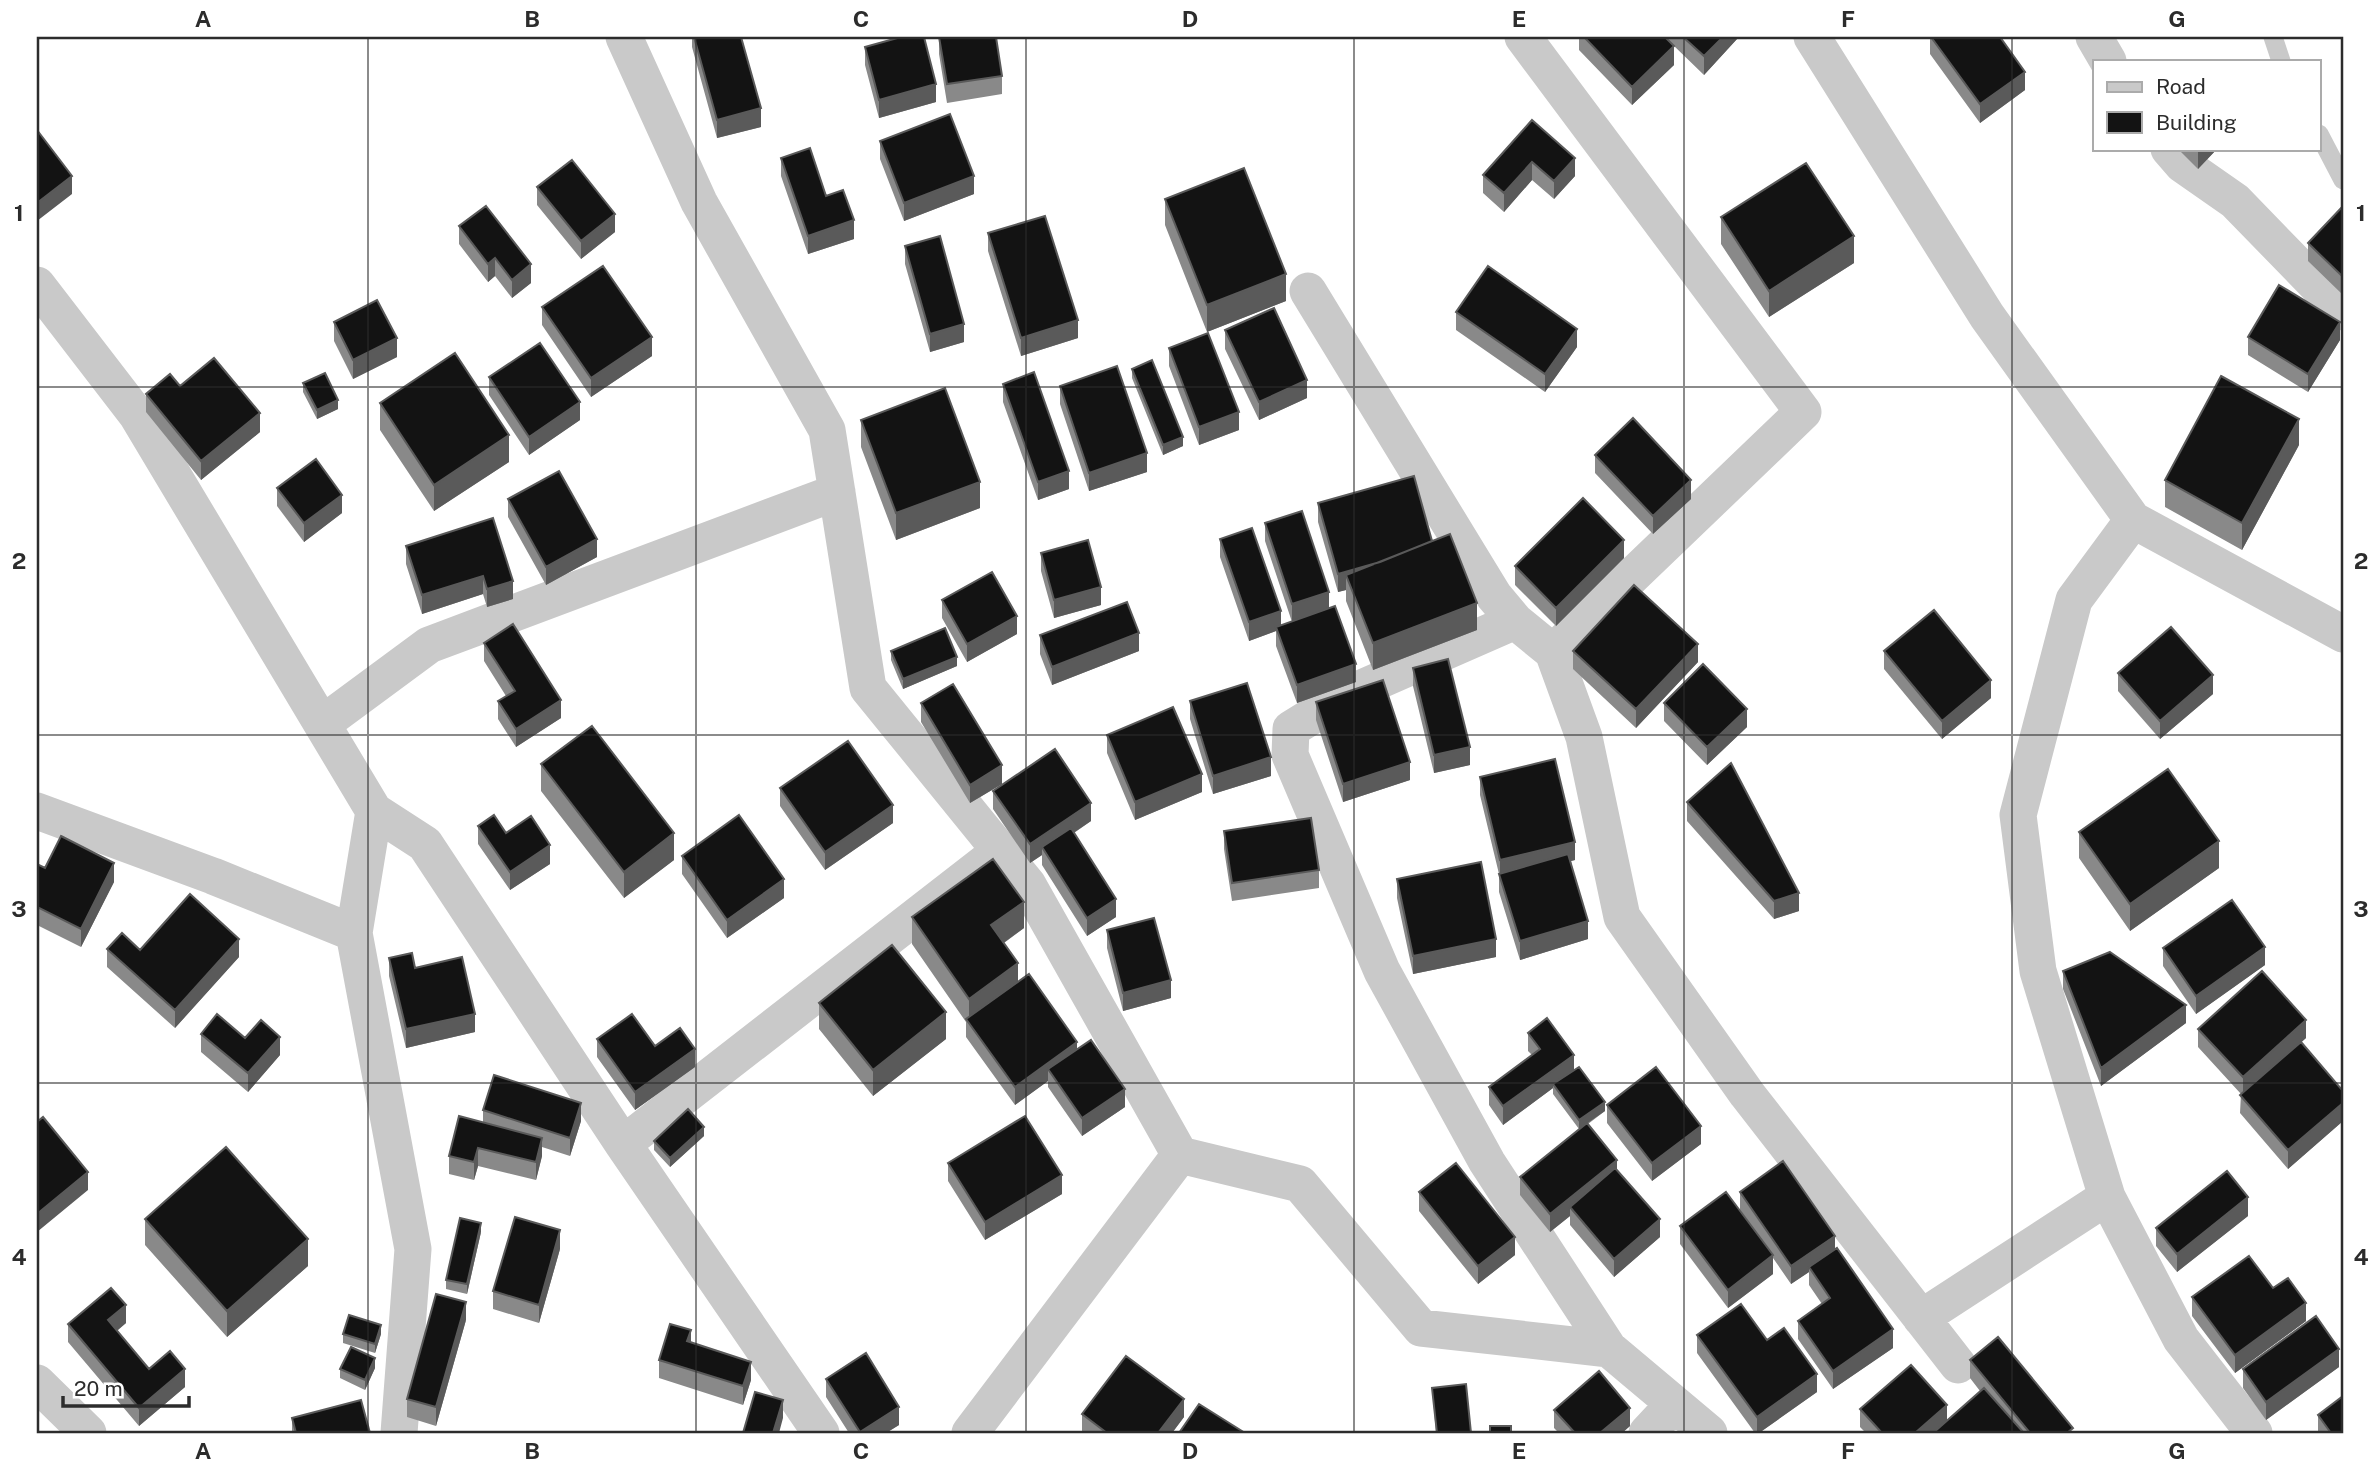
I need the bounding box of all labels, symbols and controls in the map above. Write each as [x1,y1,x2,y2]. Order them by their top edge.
text: A [195,5,212,32]
text: B [524,5,540,32]
text: C [853,5,869,32]
text: D [1182,5,1198,32]
text: E [1512,5,1526,32]
text: F [1841,5,1855,32]
text: G [2168,5,2186,32]
legend [2093,60,2320,150]
text: Road [2156,74,2206,99]
text: Building [2156,110,2237,135]
text: 1 [14,199,24,226]
text: 1 [2356,199,2366,226]
text: 2 [12,547,26,574]
text: 2 [2354,547,2368,574]
text: 3 [11,895,27,922]
text: 3 [2353,895,2369,922]
text: 4 [11,1243,27,1270]
text: 4 [2353,1243,2369,1270]
scale bar [63,1365,189,1409]
text: 20 m [74,1376,123,1401]
text: A [195,1437,212,1464]
text: B [524,1437,540,1464]
text: C [853,1437,869,1464]
text: D [1182,1437,1198,1464]
text: E [1512,1437,1526,1464]
text: F [1841,1437,1855,1464]
text: G [2168,1437,2186,1464]

